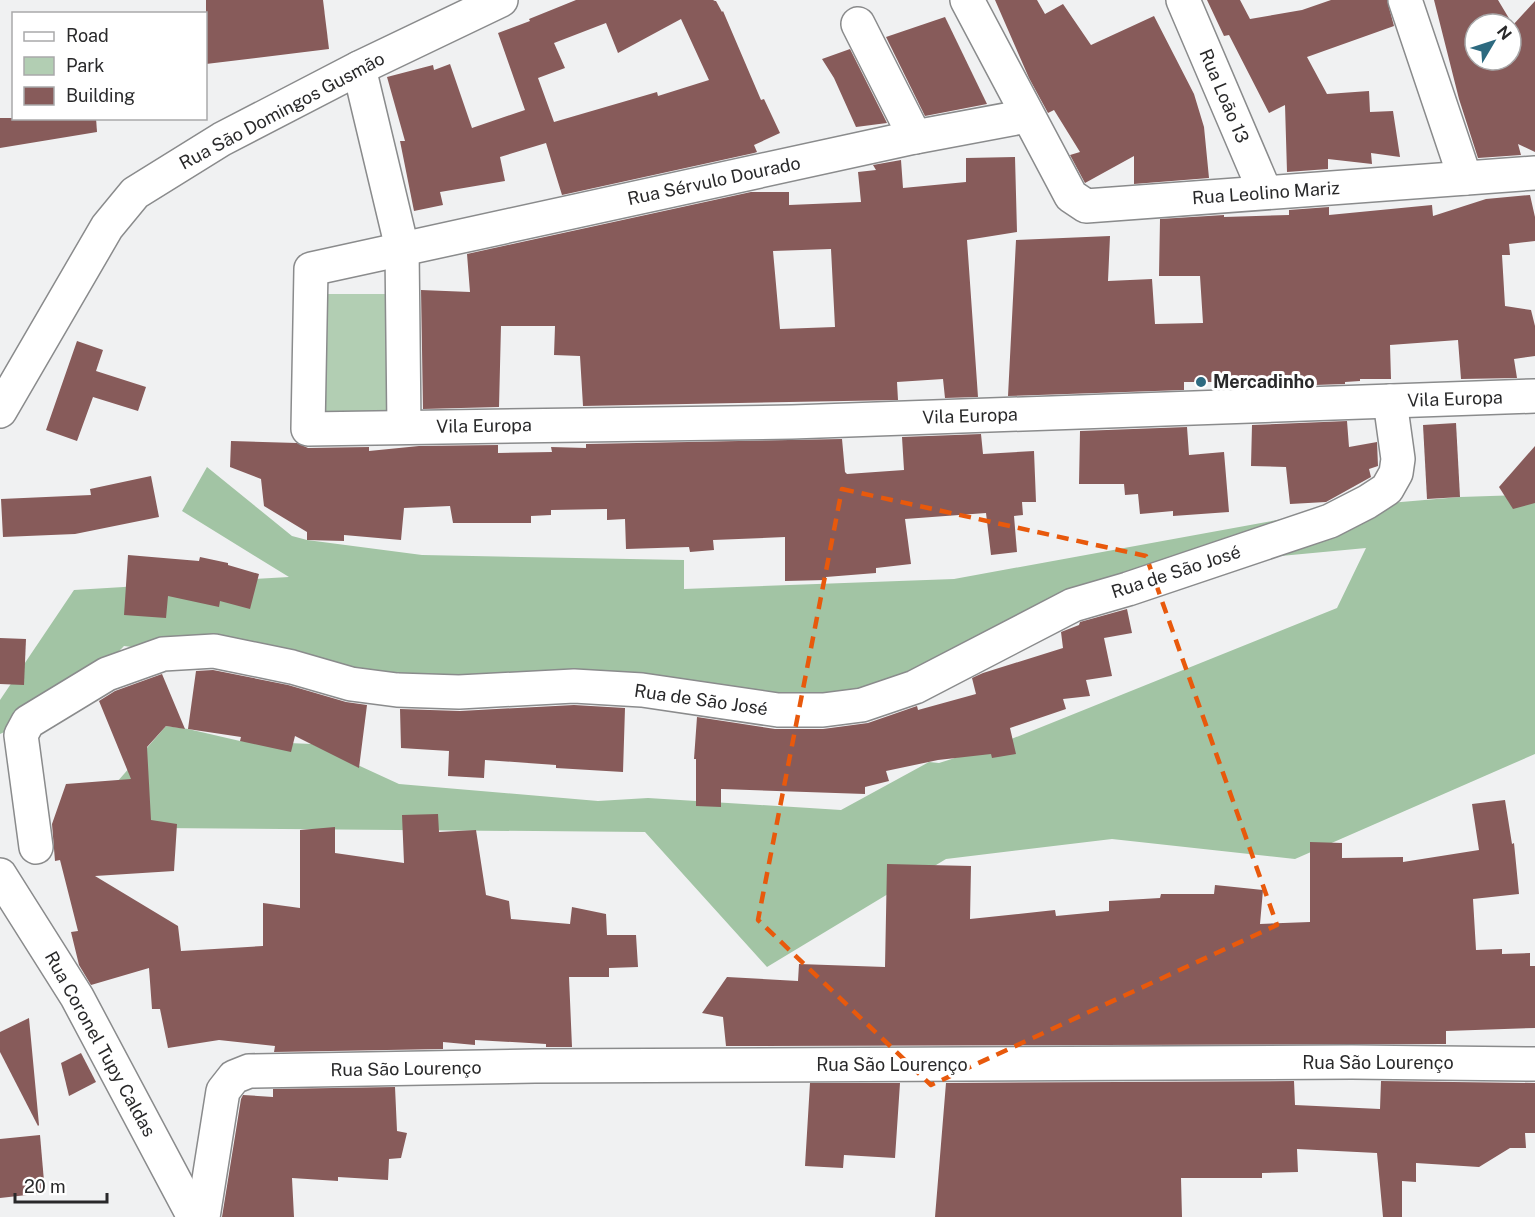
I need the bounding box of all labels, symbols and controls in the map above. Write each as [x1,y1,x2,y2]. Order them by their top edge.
legend [12,12,207,120]
north arrow [1463,12,1523,72]
text: N [1493,22,1516,44]
text: Road [66,25,109,46]
street label: Rua Loão 13 [1195,46,1254,146]
street label: Rua São Domingos Gusmão [176,47,388,174]
text: Park [66,55,104,76]
text: Building [66,85,135,106]
street label: Rua Sérvulo Dourado [626,152,802,209]
street label: Rua Leolino Mariz [1191,177,1341,208]
place label: Mercadinho [1213,371,1315,392]
marker: Mercadinho [1194,375,1208,389]
street label: Vila Europa [1407,386,1503,411]
street label: Vila Europa [922,403,1018,428]
street label: Vila Europa [436,414,532,437]
street label: Rua de São José [1109,541,1243,602]
street label: Rua de São José [633,680,769,719]
street label: Rua Coronel Tupy Caldas [41,947,160,1140]
street label: Rua São Lourenço [1302,1052,1454,1073]
street label: Rua São Lourenço [816,1054,968,1075]
street label: Rua São Lourenço [330,1057,482,1080]
scale bar [15,1166,106,1204]
text: 20 m [24,1176,66,1197]

